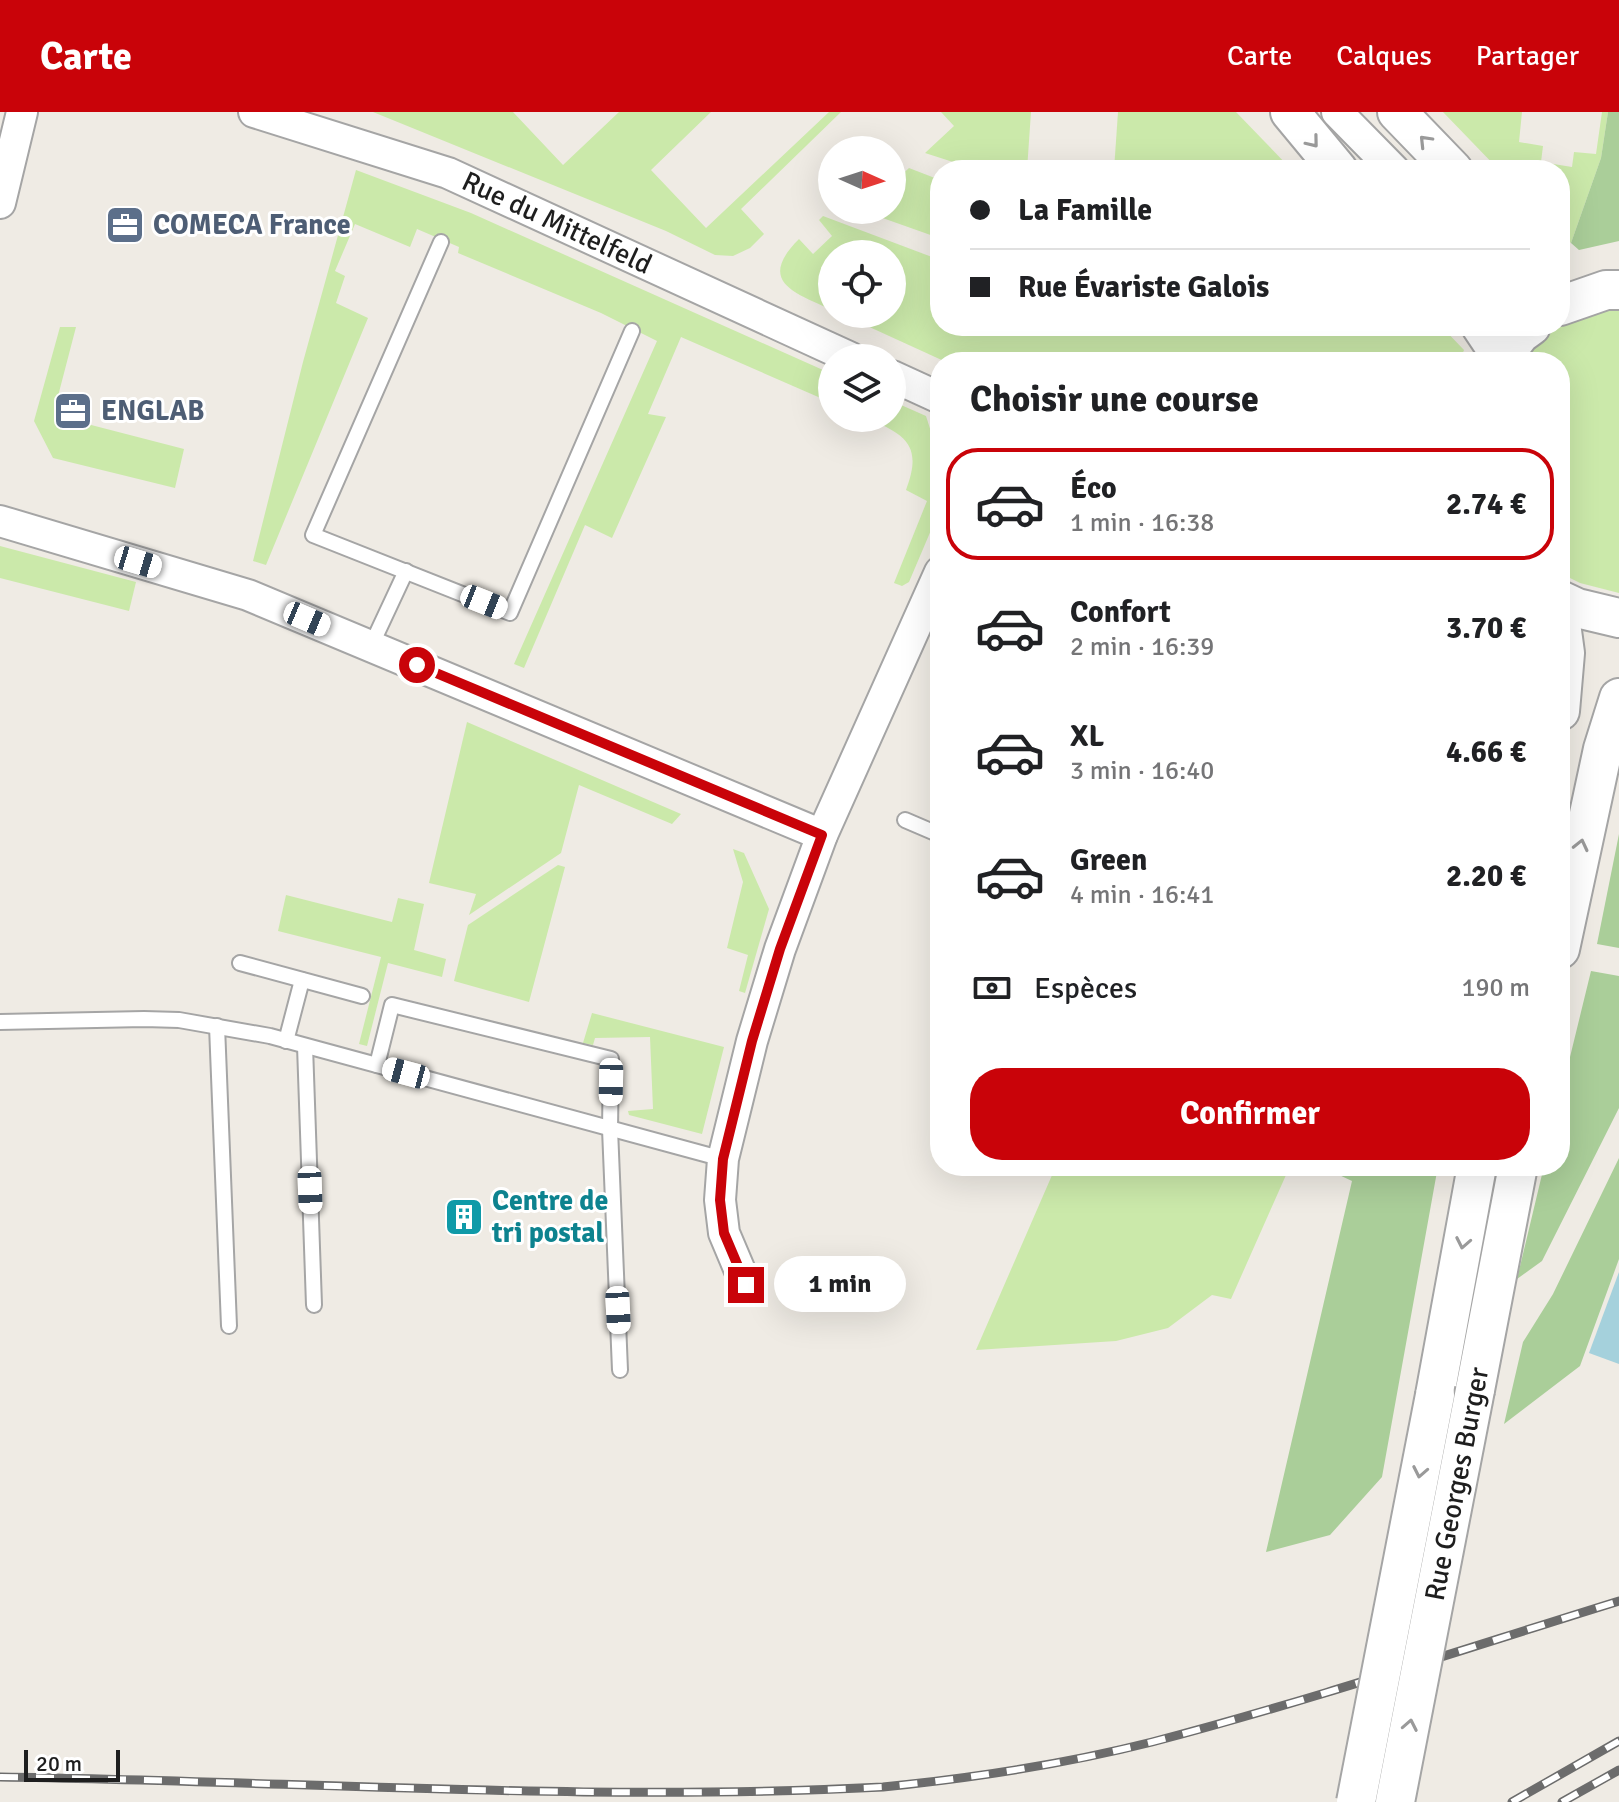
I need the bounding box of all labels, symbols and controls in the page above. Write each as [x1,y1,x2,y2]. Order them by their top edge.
text: Carte [40,33,132,80]
text: Carte [1227,39,1292,73]
text: Calques [1336,39,1432,73]
text: Partager [1476,39,1579,73]
one-way arrow [1303,133,1318,147]
north arrow [818,136,906,224]
map controls [818,136,906,432]
one-way arrow [1420,136,1434,150]
street label: Rue du Mittelfeld [457,164,657,282]
text: La Famille [1018,192,1152,229]
office icon: COMECA France [104,204,146,246]
place label: COMECA France [153,208,351,242]
button: locate [818,240,906,328]
text: Rue Évariste Galois [1018,269,1269,306]
button: layers [818,344,906,432]
text: Choisir une course [970,377,1259,422]
office icon: ENGLAB [52,390,94,432]
place label: ENGLAB [101,394,205,428]
icon: car [974,468,1046,540]
text: Éco [1070,470,1117,507]
text: 2.74 € [1446,486,1526,523]
text: 1 min · 16:38 [1070,507,1214,539]
car [112,544,164,580]
car [457,582,511,622]
icon: car [974,592,1046,664]
text: Confort [1070,594,1171,631]
car [280,599,334,639]
text: 3.70 € [1446,610,1526,647]
text: 2 min · 16:39 [1070,631,1214,663]
route start [399,647,435,683]
icon: car [974,716,1046,788]
text: XL [1070,718,1104,755]
text: 4.66 € [1446,734,1526,771]
text: 3 min · 16:40 [1070,755,1214,787]
one-way arrow [1572,839,1589,853]
icon: car [974,840,1046,912]
text: Green [1070,842,1147,879]
text: 2.20 € [1446,858,1526,895]
text: 4 min · 16:41 [1070,879,1214,911]
icon: cash [970,966,1014,1010]
text: Espèces [1034,970,1137,1007]
text: 190 m [1461,972,1530,1004]
car [380,1055,432,1091]
car [599,1058,623,1106]
button: Confirmer [970,1068,1530,1160]
car [297,1166,323,1214]
place label: Centre de tri postal [491,1184,608,1250]
building icon: Centre de tri postal [443,1196,485,1238]
one-way arrow [1455,1235,1472,1249]
callout: 1 min [774,1257,906,1313]
route end [728,1267,764,1303]
text: 1 min [809,1268,871,1300]
car [605,1285,631,1335]
street label: Rue Georges Burger [1418,1364,1496,1603]
one-way arrow [1412,1465,1429,1479]
one-way arrow [1400,1719,1417,1732]
scale bar [24,1746,120,1782]
text: 20 m [36,1750,82,1777]

